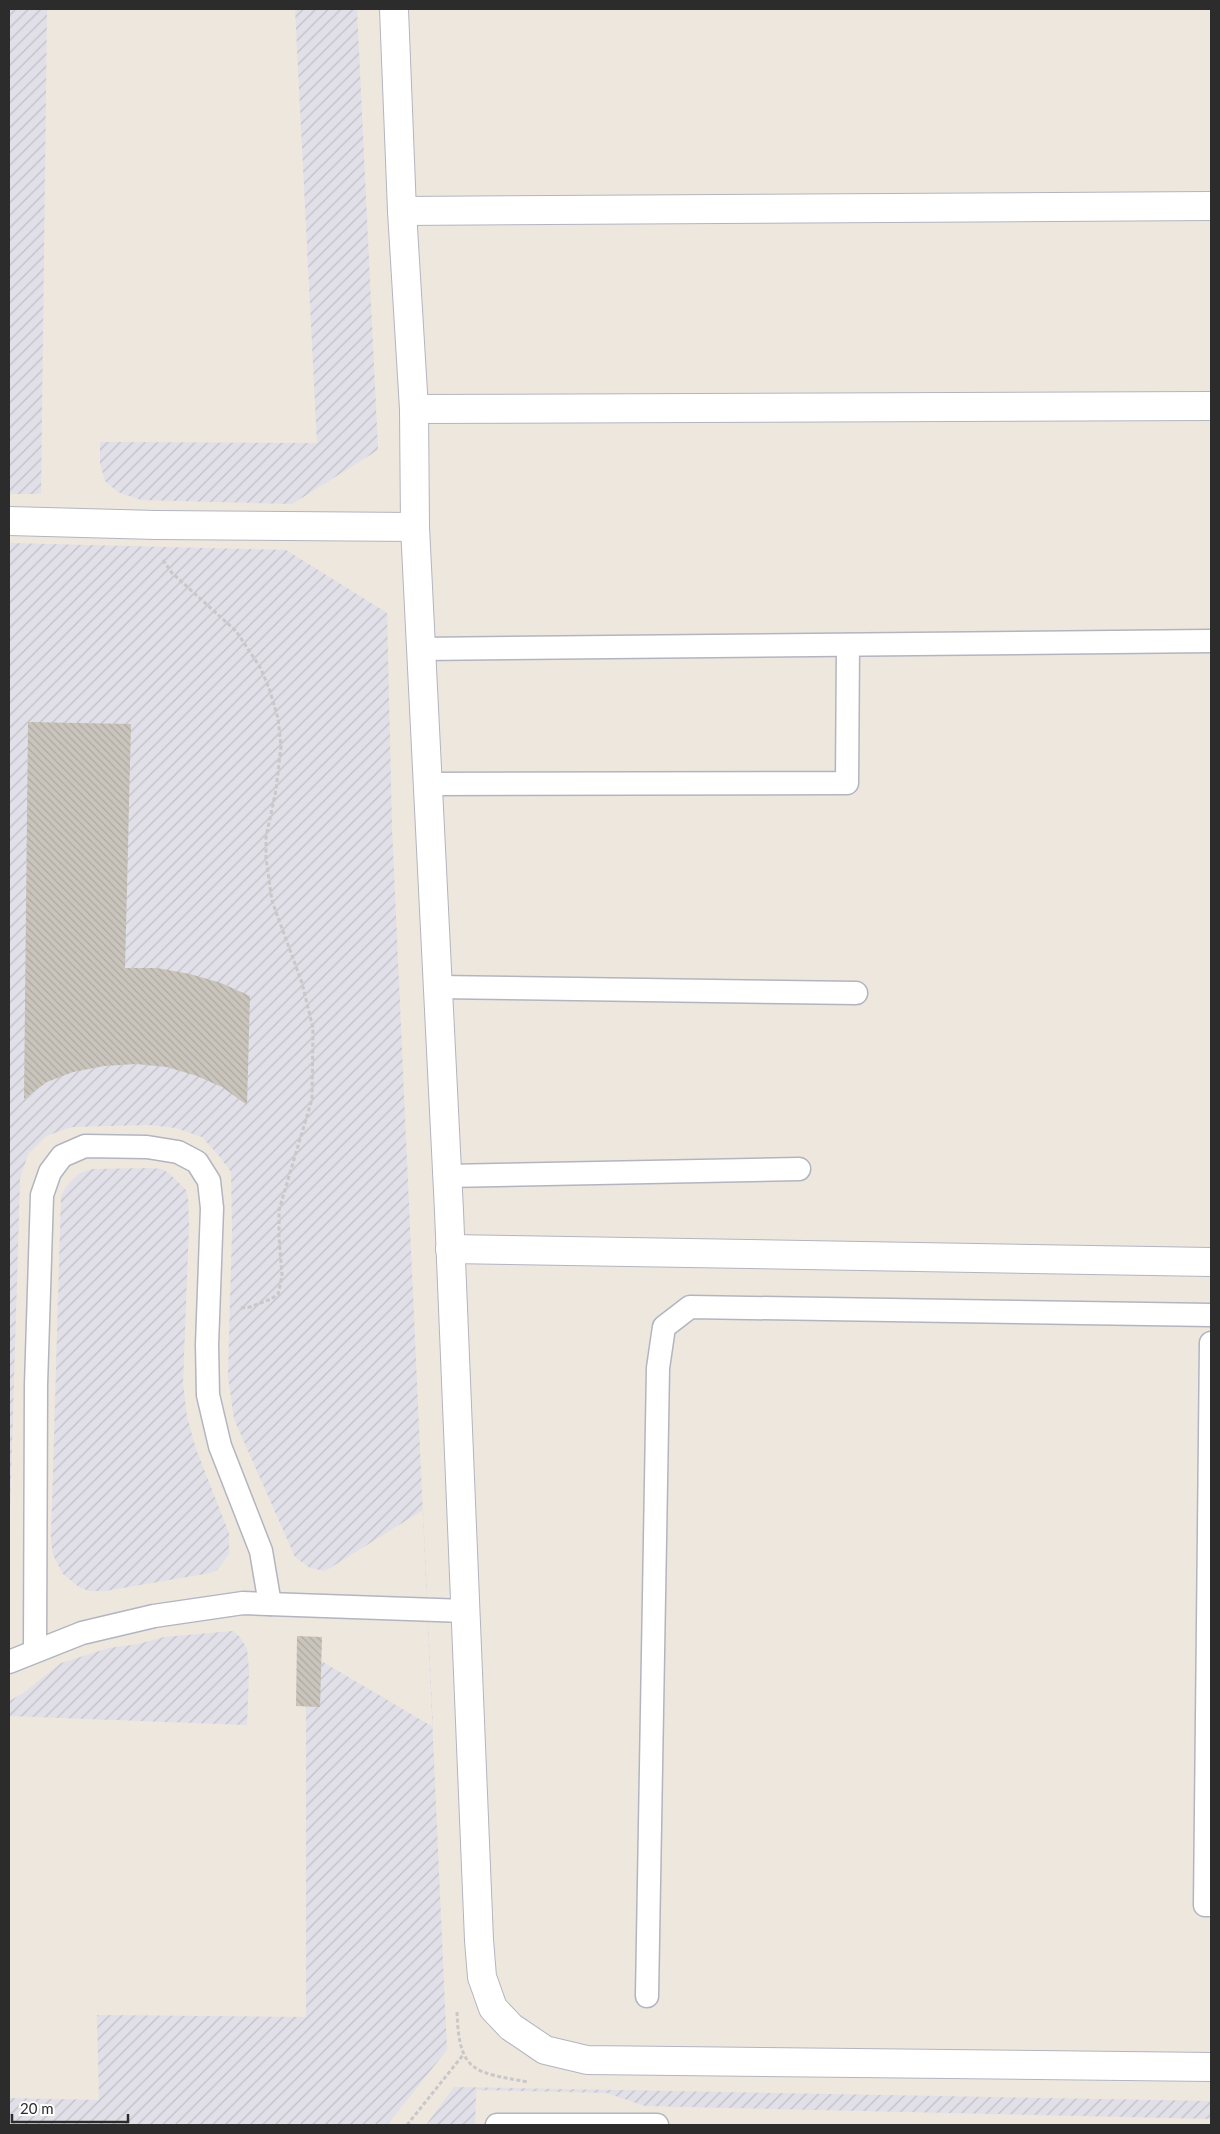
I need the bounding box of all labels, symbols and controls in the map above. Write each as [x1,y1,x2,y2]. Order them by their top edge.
scale bar [12,2092,129,2124]
text: 20 m [20,2099,54,2117]

